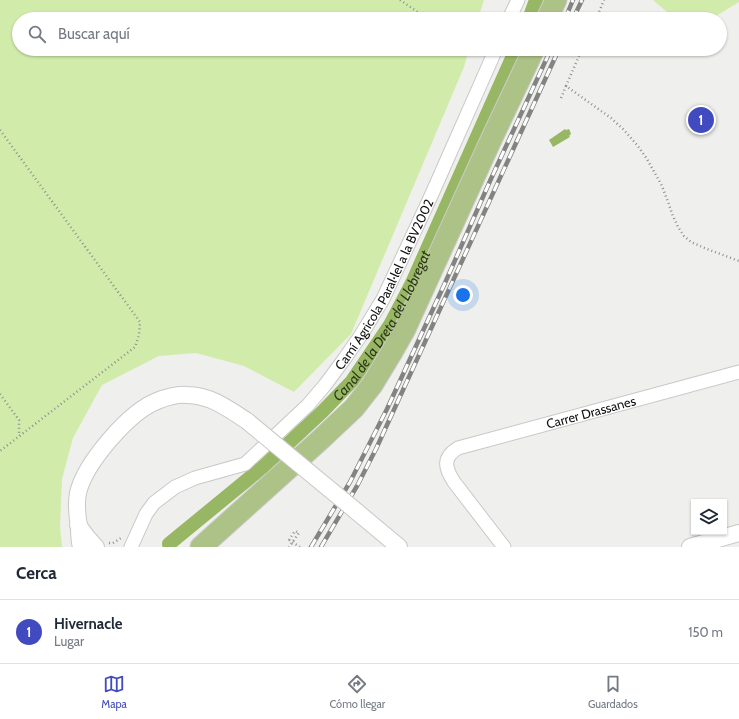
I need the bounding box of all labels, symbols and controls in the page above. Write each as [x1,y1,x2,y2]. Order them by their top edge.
search box [12,12,727,56]
icon: search [26,23,48,45]
text: Buscar aquí [58,25,130,43]
pin: 1 [688,105,714,135]
street label: Camí Agricola Paral·lel a la BV2002 [331,196,437,373]
water label: Canal de la Dreta del Llobregat [329,247,435,405]
your location [453,285,473,305]
street label: Carrer Drassanes [544,392,638,432]
map controls [691,499,727,535]
button: layers [691,499,727,535]
text: Cerca [16,563,57,583]
text: Hivernacle [54,615,123,633]
text: 1 [27,624,31,640]
text: 150 m [688,624,723,640]
text: Lugar [54,633,84,649]
tab: Mapa [101,673,127,711]
tab: Cómo llegar [329,673,385,711]
tab: Guardados [588,673,638,711]

